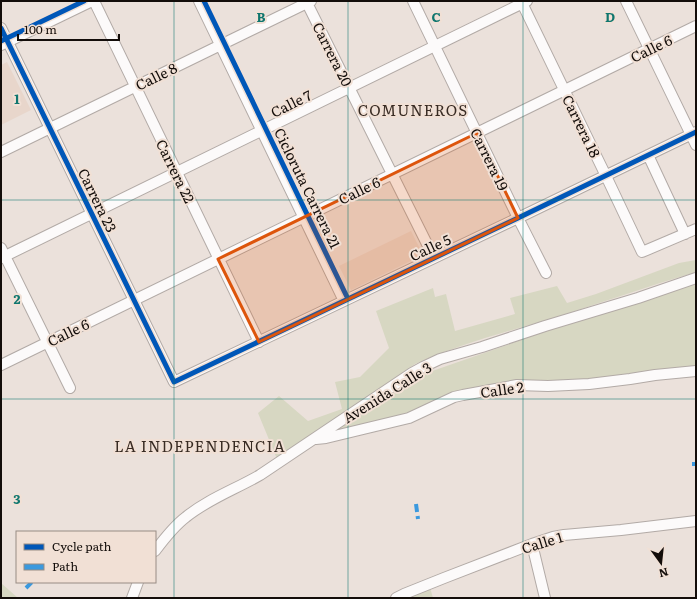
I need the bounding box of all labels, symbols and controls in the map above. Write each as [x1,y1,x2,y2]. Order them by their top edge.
text: B [257,7,266,26]
text: C [431,7,441,26]
text: D [605,7,615,26]
scale bar [18,16,119,42]
street label: Carrera 20 [308,19,358,89]
text: 100 m [24,20,57,38]
street label: Calle 6 [627,29,676,67]
street label: Calle 8 [132,57,181,95]
street label: Calle 7 [267,84,315,122]
text: 1 [14,89,20,108]
street label: Carrera 18 [558,91,606,161]
district label: COMUNEROS [358,98,468,121]
street label: Cicloruta Carrera 21 [270,124,346,252]
street label: Carrera 19 [466,124,514,194]
street label: Carrera 22 [152,136,200,206]
street label: Carrera 23 [74,165,122,235]
street label: Calle 6 [335,171,384,209]
street label: Calle 5 [406,229,454,265]
text: 2 [14,289,21,308]
street label: Calle 6 [44,313,93,351]
street label: Avenida Calle 3 [339,357,435,427]
street label: Calle 2 [479,376,525,402]
district label: LA INDEPENDENCIA [114,434,286,457]
text: 3 [13,489,21,508]
street label: Calle 1 [519,526,565,558]
legend [16,531,156,583]
text: Cycle path [52,537,112,555]
north arrow [641,543,681,583]
text: Path [52,557,78,575]
text: N [657,565,670,583]

